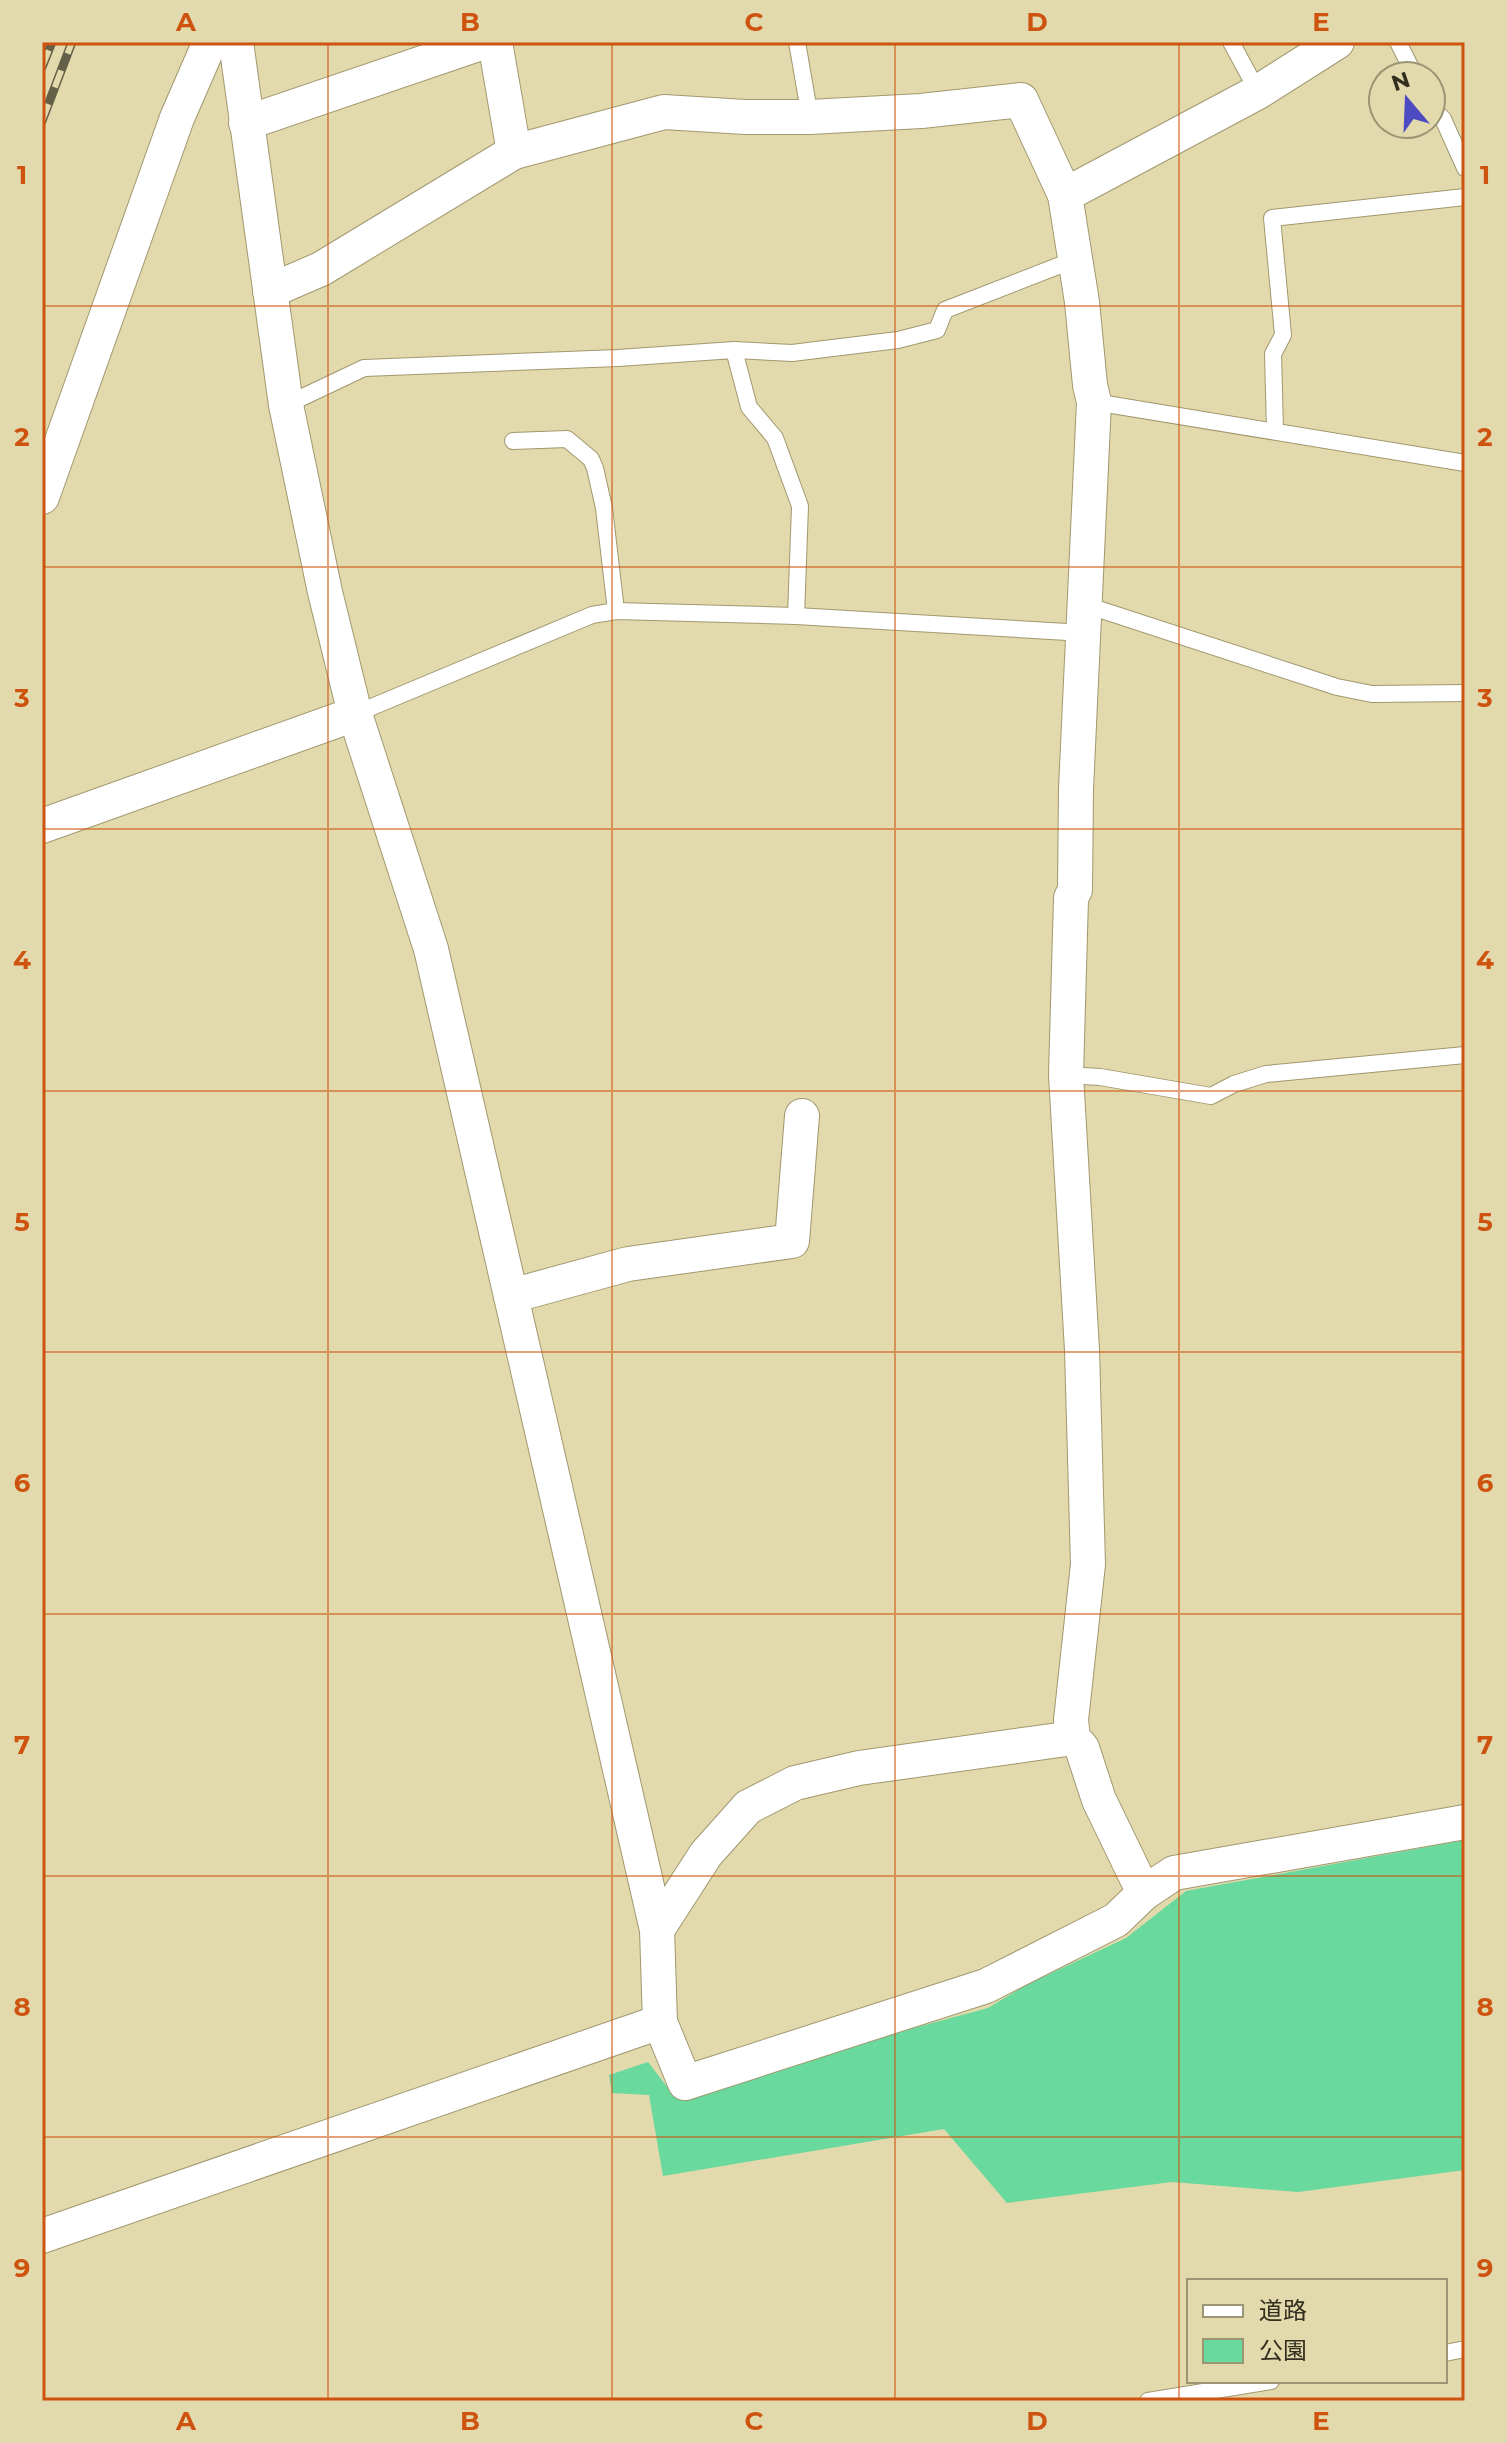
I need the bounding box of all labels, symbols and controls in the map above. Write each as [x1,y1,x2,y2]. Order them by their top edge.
text: A [175,6,197,38]
text: B [460,6,480,38]
text: C [745,6,764,38]
text: D [1026,6,1048,38]
text: E [1312,6,1330,38]
north arrow [1367,60,1447,140]
text: N [1388,66,1413,97]
text: 1 [17,159,27,191]
text: 1 [1480,159,1490,191]
text: 2 [14,421,30,453]
text: 2 [1477,421,1493,453]
text: 3 [13,682,30,714]
text: 3 [1476,682,1493,714]
text: 4 [13,944,31,976]
text: 4 [1476,944,1494,976]
text: 5 [14,1206,30,1238]
text: 5 [1477,1206,1493,1238]
text: 6 [14,1467,31,1499]
text: 6 [1477,1467,1494,1499]
text: 7 [14,1729,30,1761]
text: 7 [1477,1729,1493,1761]
text: 8 [13,1991,31,2023]
text: 8 [1476,1991,1494,2023]
text: 9 [14,2252,30,2284]
text: 9 [1477,2252,1493,2284]
legend [1187,2279,1447,2383]
text: 道路 [1259,2296,1307,2325]
text: 公園 [1259,2336,1307,2365]
text: A [175,2405,197,2437]
text: B [460,2405,480,2437]
text: C [745,2405,764,2437]
text: D [1026,2405,1048,2437]
text: E [1312,2405,1330,2437]

